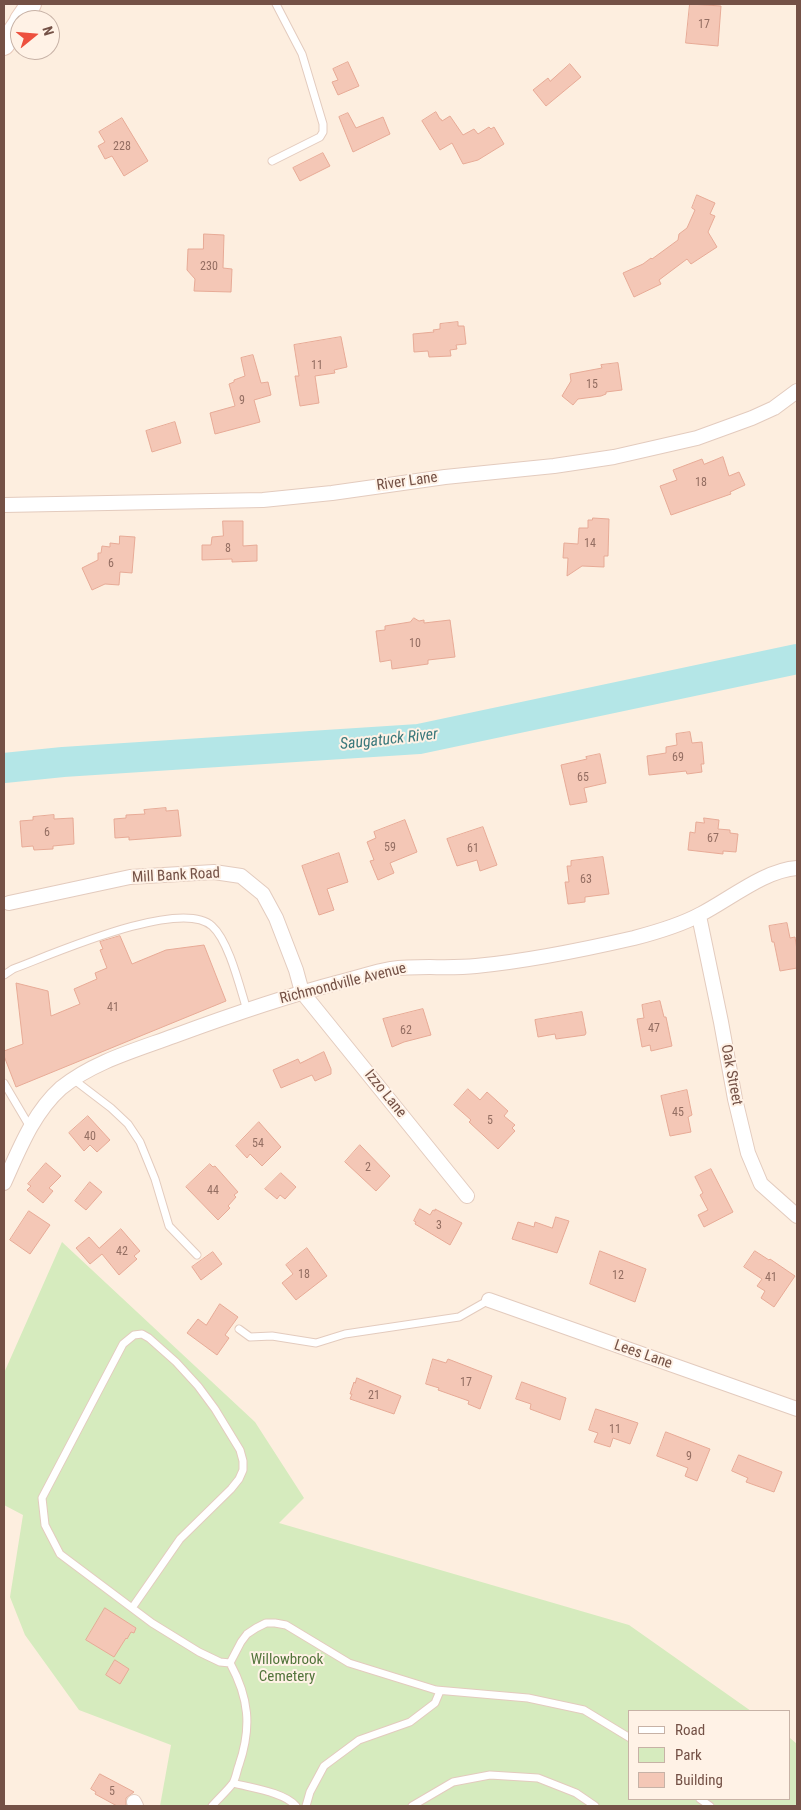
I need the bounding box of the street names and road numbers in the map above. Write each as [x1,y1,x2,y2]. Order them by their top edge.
street label: River Lane [375,469,439,495]
street label: Mill Bank Road [132,865,220,887]
street label: Richmondville Avenue [278,960,408,1008]
street label: Oak Street [716,1043,746,1107]
street label: Izzo Lane [360,1066,410,1122]
street label: Lees Lane [612,1337,674,1373]

